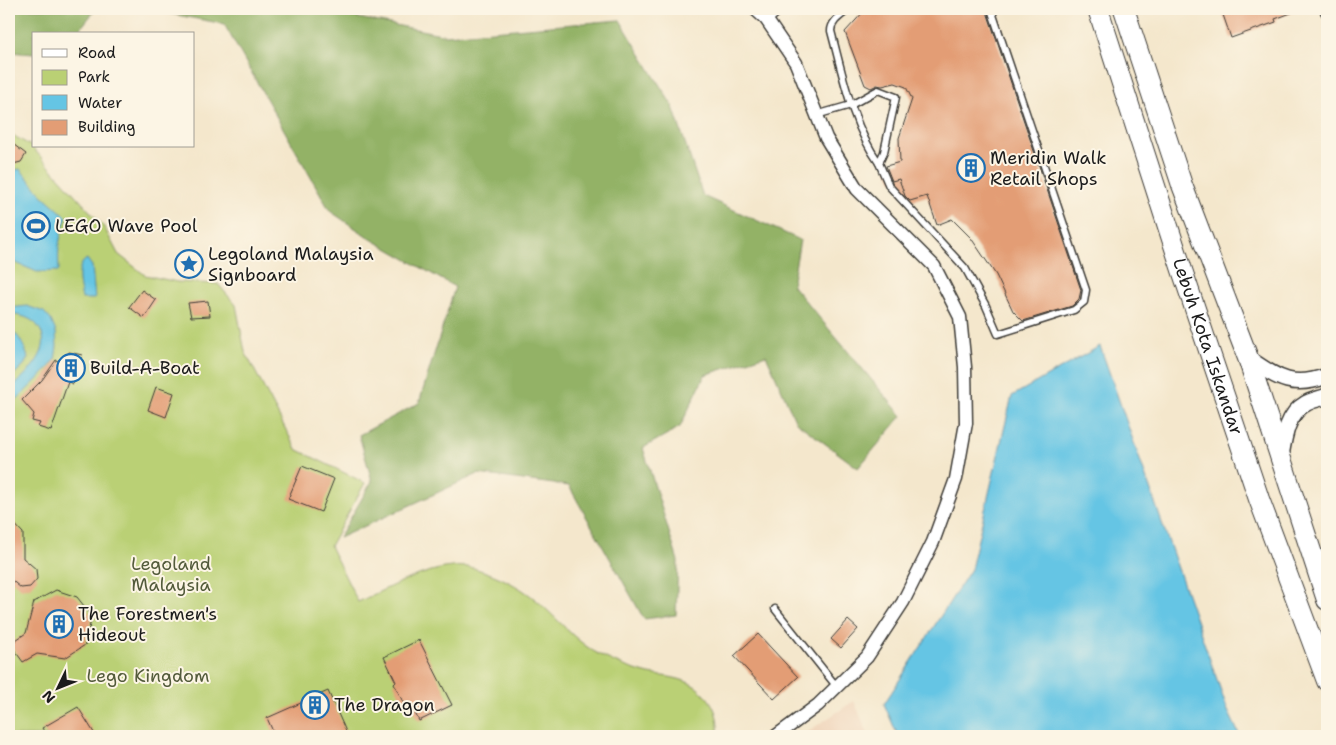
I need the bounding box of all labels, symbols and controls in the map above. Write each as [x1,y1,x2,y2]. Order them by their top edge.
legend [32,32,195,148]
text: Road [78,43,116,63]
text: Park [78,67,110,87]
text: Water [78,93,122,113]
text: Building [78,117,135,137]
place label: Meridin Walk Retail Shops [990,146,1107,191]
building icon: Meridin Walk Retail Shops [956,153,986,183]
sports icon: LEGO Wave Pool [21,211,51,241]
place label: LEGO Wave Pool [55,214,198,238]
place label: Legoland Malaysia Signboard [208,242,374,287]
place icon: Legoland Malaysia Signboard [174,249,204,279]
street label: Lebuh Kota Iskandar [1167,255,1249,438]
building icon: Build-A-Boat [56,353,86,383]
place label: Build-A-Boat [90,356,200,380]
park label: Legoland Malaysia [131,552,211,597]
place label: The Forestmen's Hideout [78,602,217,647]
building icon: The Forestmen's Hideout [44,609,74,639]
north arrow [32,662,82,712]
park label: Lego Kingdom [87,664,209,688]
text: N [38,687,59,707]
building icon: The Dragon [300,690,330,720]
place label: The Dragon [334,693,435,717]

